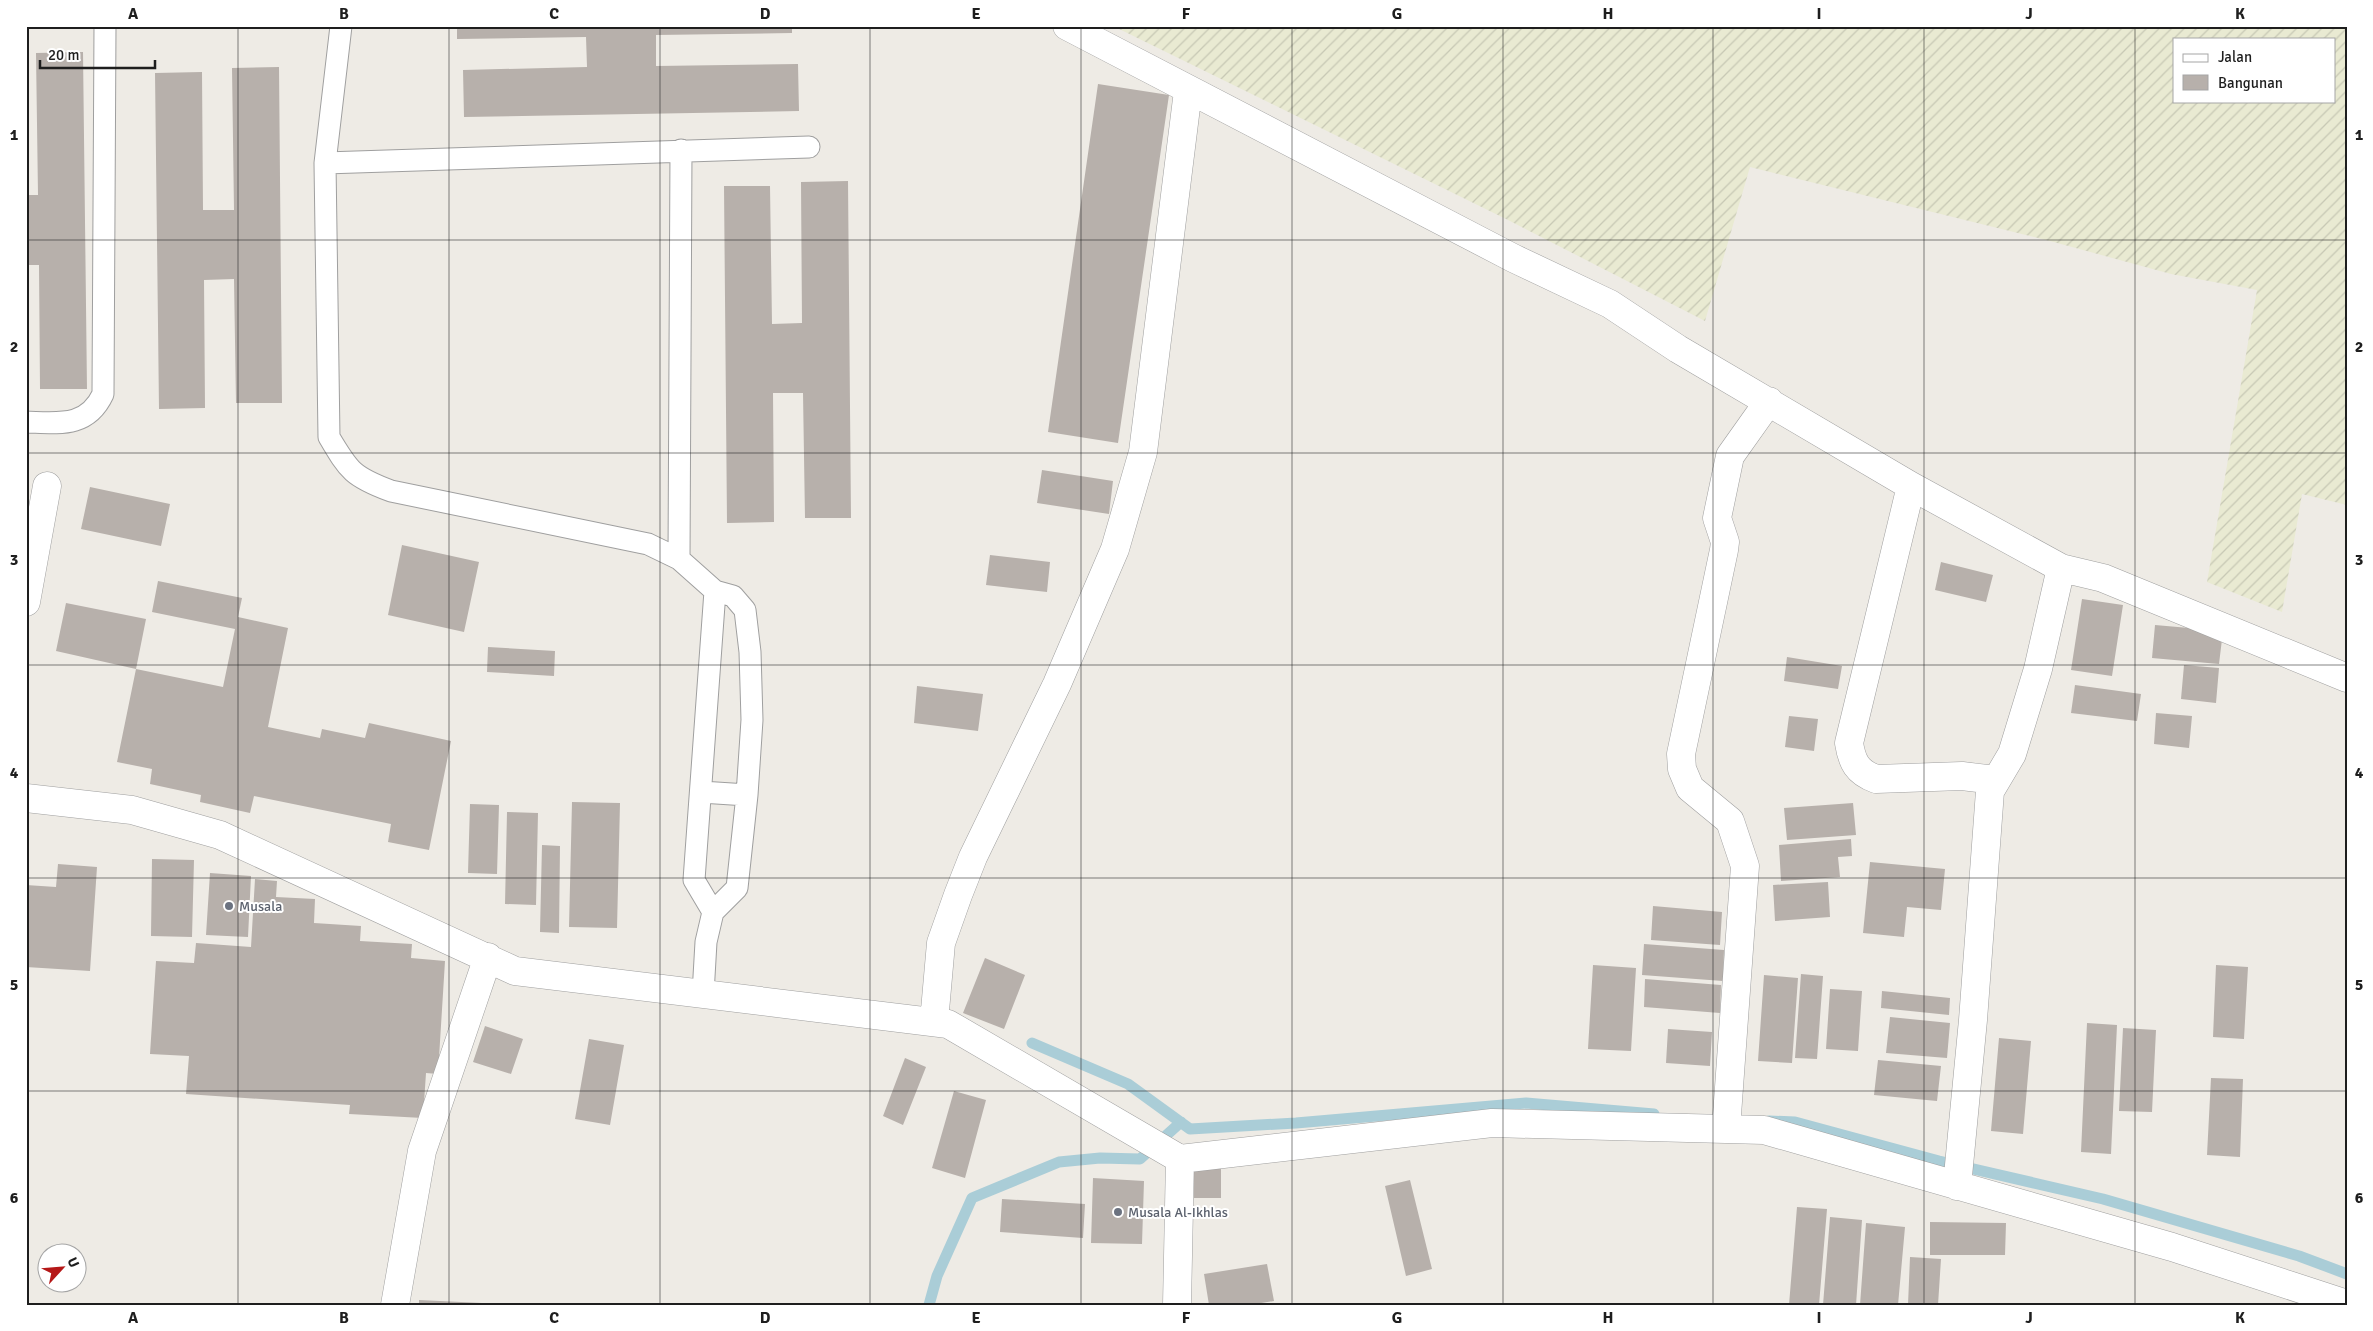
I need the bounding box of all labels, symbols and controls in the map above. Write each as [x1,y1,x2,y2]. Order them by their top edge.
text: A [128,4,139,24]
text: B [339,4,349,24]
text: C [549,4,559,24]
text: D [760,4,771,24]
text: E [971,4,981,24]
text: F [1182,4,1191,24]
text: G [1392,4,1402,24]
text: H [1603,4,1613,24]
text: I [1816,4,1822,24]
text: J [2025,4,2033,24]
text: K [2235,4,2245,24]
scale bar [40,38,155,70]
legend [2173,38,2336,102]
text: 20 m [48,46,79,64]
text: Jalan [2218,48,2252,66]
text: Bangunan [2218,74,2283,92]
text: 1 [10,125,19,145]
text: 1 [2355,125,2364,145]
text: 2 [10,337,18,357]
text: 2 [2355,337,2363,357]
text: 3 [10,550,18,570]
text: 3 [2355,550,2363,570]
text: 4 [10,763,19,783]
text: 4 [2355,763,2364,783]
place label: Musala [239,898,282,915]
marker: Musala [223,900,235,912]
text: 5 [10,975,18,995]
text: 5 [2355,975,2363,995]
text: 6 [10,1188,19,1208]
text: 6 [2355,1188,2364,1208]
place label: Musala Al-Ikhlas [1128,1204,1228,1221]
marker: Musala Al-Ikhlas [1112,1206,1124,1218]
north arrow [38,1244,88,1294]
text: U [64,1255,83,1270]
text: A [128,1308,139,1328]
text: B [339,1308,349,1328]
text: C [549,1308,559,1328]
text: D [760,1308,771,1328]
text: E [971,1308,981,1328]
text: F [1182,1308,1191,1328]
text: G [1392,1308,1402,1328]
text: H [1603,1308,1613,1328]
text: I [1816,1308,1822,1328]
text: J [2025,1308,2033,1328]
text: K [2235,1308,2245,1328]

